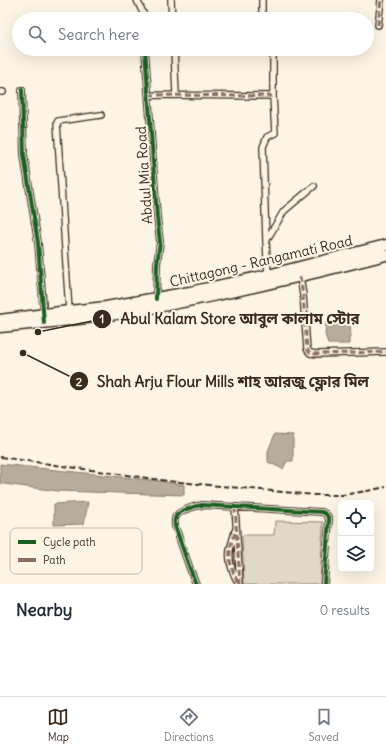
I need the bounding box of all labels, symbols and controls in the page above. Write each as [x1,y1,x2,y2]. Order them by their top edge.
search box [12,12,374,56]
icon: search [26,23,48,45]
text: Search here [58,25,139,44]
street label: Abdul Mia Road [132,125,156,225]
street label: Chittagong - Rangamati Road [168,231,354,291]
callout: Abul Kalam Store আবুল কালাম স্টোর [92,306,367,333]
text: Abul Kalam Store আবুল কালাম স্টোর [121,309,360,329]
text: 1 [100,311,104,326]
callout: Shah Arju Flour Mills শাহ আরজু ফ্লোর মিল [69,368,377,395]
text: Shah Arju Flour Mills শাহ আরজু ফ্লোর মিল [97,372,370,392]
text: 2 [76,374,83,389]
map controls [338,500,374,572]
button: locate [338,500,374,536]
legend [10,528,142,574]
text: Cycle path [43,535,96,549]
button: layers [338,536,374,572]
text: Path [43,553,66,567]
text: Nearby [16,599,72,621]
text: 0 results [320,602,370,619]
tab: Map [47,706,69,744]
tab: Directions [164,706,214,744]
tab: Saved [308,706,339,744]

